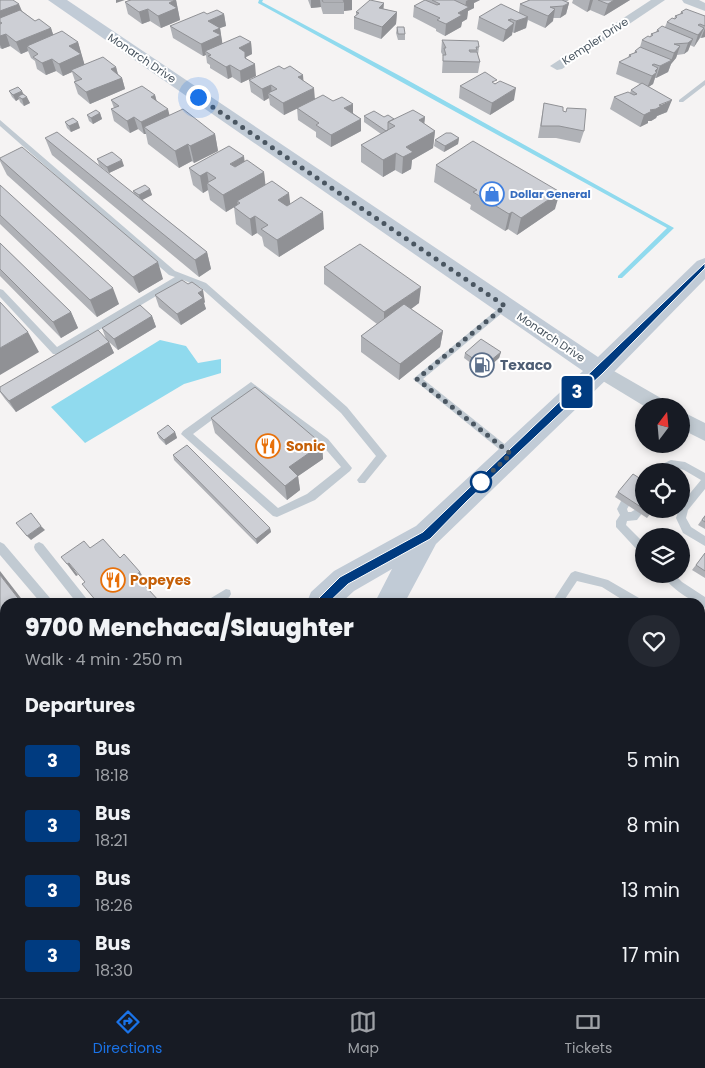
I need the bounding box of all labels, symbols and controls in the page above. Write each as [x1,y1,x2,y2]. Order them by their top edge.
street label: Kempler Drive [559,13,632,68]
street label: Monarch Drive [105,29,179,87]
your location [186,85,211,110]
shop icon: Dollar General [479,181,505,207]
place label: Dollar General [510,186,591,202]
street label: Monarch Drive [514,308,588,366]
fuel station icon: Texaco [469,352,495,378]
place label: Texaco [500,355,552,375]
line badge: 3 [561,376,593,408]
text: 3 [572,379,582,404]
north arrow [635,398,690,452]
map controls [635,398,690,583]
restaurant icon: Sonic [255,433,281,459]
place label: Sonic [286,436,326,456]
button: locate [635,463,690,518]
unlabelled marker [470,471,492,493]
button: layers [635,528,690,583]
restaurant icon: Popeyes [100,567,126,593]
place label: Popeyes [130,570,191,590]
text: 9700 Menchaca/Slaughter [25,611,354,644]
button: heart [628,615,680,667]
text: Walk · 4 min · 250 m [25,648,183,671]
text: Departures [25,692,135,719]
text: Bus [95,735,131,762]
text: 5 min [627,747,680,774]
text: 3 [47,748,58,773]
text: 18:18 [95,764,129,787]
text: Bus [95,800,131,827]
text: 8 min [627,812,680,839]
text: 3 [47,813,58,838]
text: 18:21 [95,829,128,852]
text: Bus [95,865,131,892]
text: 13 min [621,877,680,904]
text: 3 [47,878,58,903]
text: 18:26 [95,894,133,917]
text: Bus [95,930,131,957]
text: 17 min [622,942,680,969]
text: 3 [47,943,58,968]
text: 18:30 [95,959,133,982]
tab: Directions [93,1008,162,1059]
tab: Map [348,1008,379,1059]
tab: Tickets [564,1008,612,1059]

